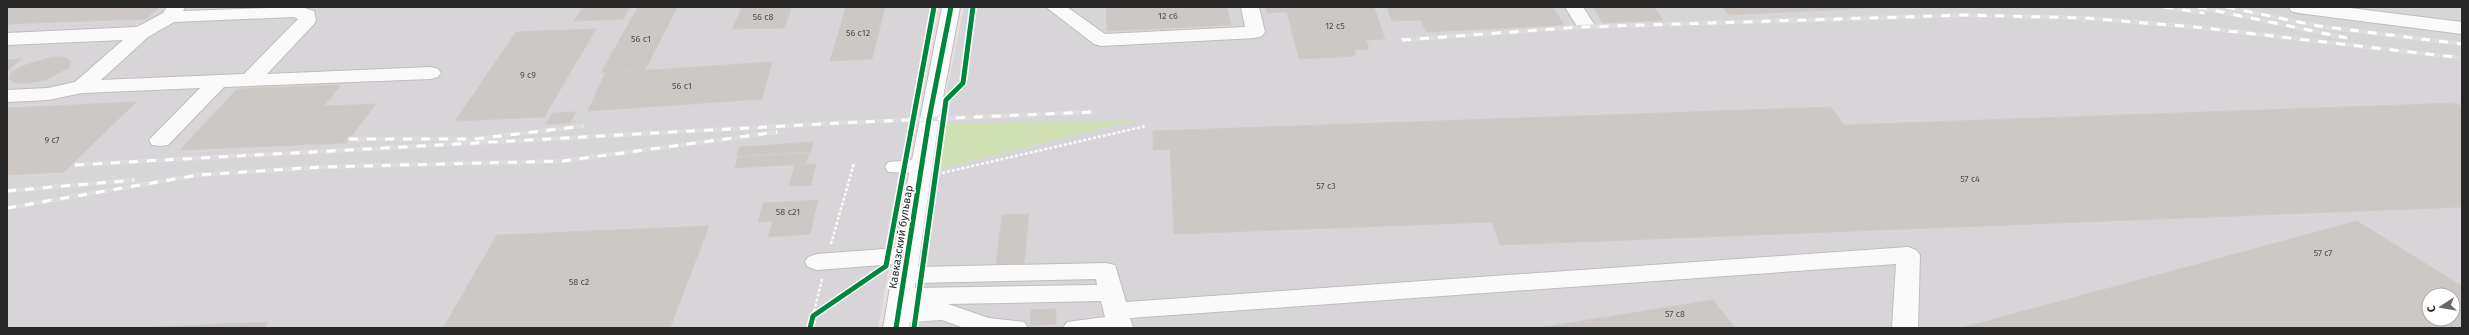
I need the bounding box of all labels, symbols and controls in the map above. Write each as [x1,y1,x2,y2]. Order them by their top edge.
house number: 12 с6 [1158,11,1178,21]
house number: 56 с8 [753,12,773,22]
house number: 12 с5 [1325,21,1345,31]
house number: 56 с12 [846,28,870,38]
house number: 56 с1 [631,34,651,44]
house number: 9 с9 [520,70,536,80]
house number: 56 с1 [672,81,692,91]
house number: 9 с7 [44,135,60,145]
house number: 57 с4 [1960,174,1980,184]
house number: 57 с3 [1316,181,1336,191]
street label: Кавказский бульвар [886,184,916,290]
house number: 58 с21 [776,207,800,217]
house number: 57 с7 [2314,248,2332,258]
house number: 58 с2 [569,277,589,287]
north arrow [2421,287,2461,327]
text: С [2425,304,2439,313]
house number: 57 с8 [1665,309,1685,319]

